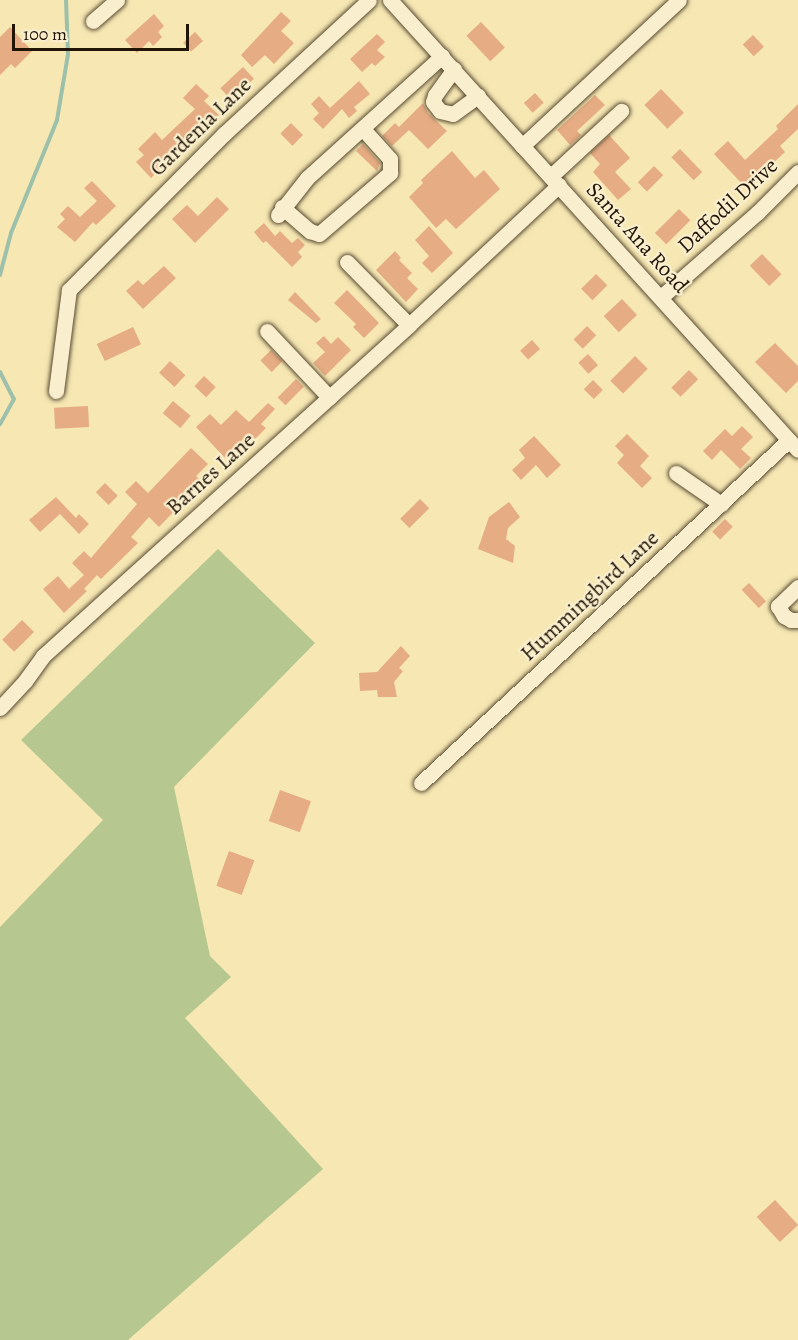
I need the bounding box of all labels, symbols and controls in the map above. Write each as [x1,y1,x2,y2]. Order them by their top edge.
scale bar [15,12,192,50]
text: 100 m [23,22,67,46]
street label: Gardenia Lane [145,72,257,182]
street label: Daffodil Drive [672,153,784,259]
street label: Santa Ana Road [580,177,694,299]
street label: Barnes Lane [161,427,261,521]
street label: Hummingbird Lane [515,525,665,667]

